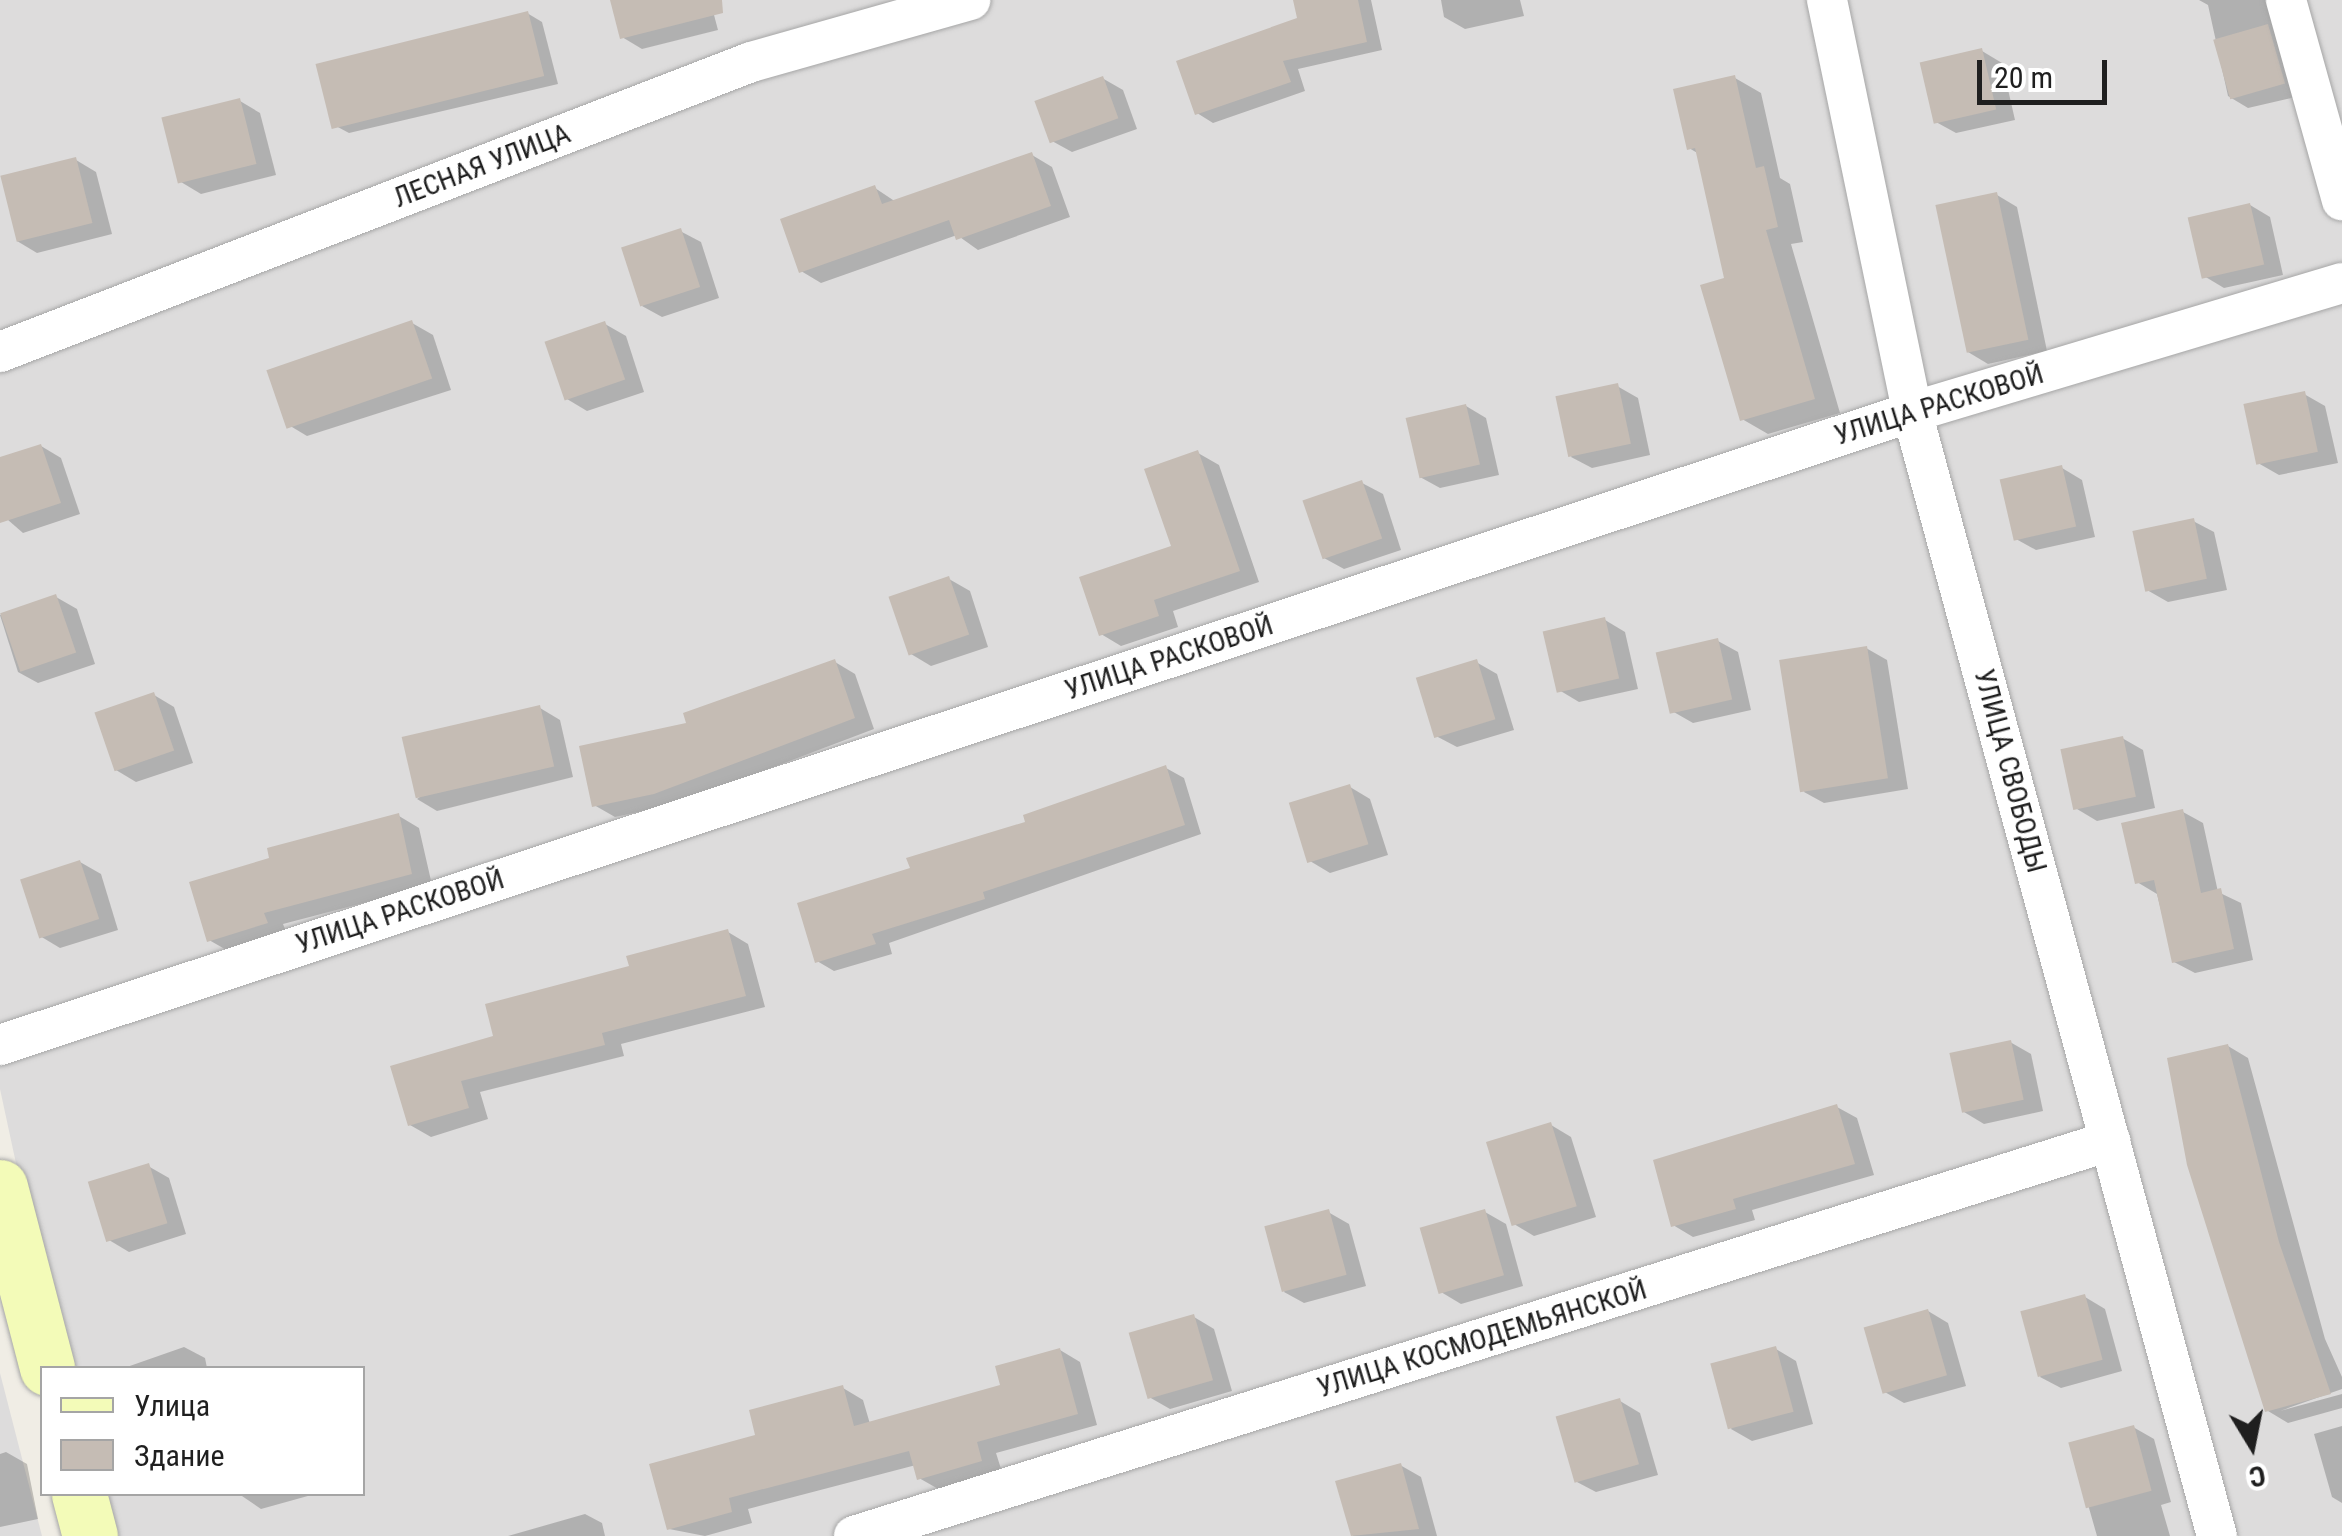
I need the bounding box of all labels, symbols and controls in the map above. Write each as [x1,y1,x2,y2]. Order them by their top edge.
scale bar [1982,40,2112,102]
text: 20 m [1994,60,2053,95]
street label: ЛЕСНАЯ УЛИЦА [389,117,575,215]
street label: УЛИЦА РАСКОВОЙ [1830,357,2048,453]
street label: УЛИЦА РАСКОВОЙ [1061,608,1277,708]
street label: УЛИЦА СВОБОДЫ [1967,666,2053,876]
street label: УЛИЦА РАСКОВОЙ [292,862,508,962]
street label: УЛИЦА КОСМОДЕМЬЯНСКОЙ [1313,1273,1651,1405]
legend [40,1366,365,1496]
text: Улица [134,1388,210,1423]
north arrow [2202,1396,2302,1496]
text: Здание [134,1438,225,1473]
text: С [2247,1458,2268,1494]

